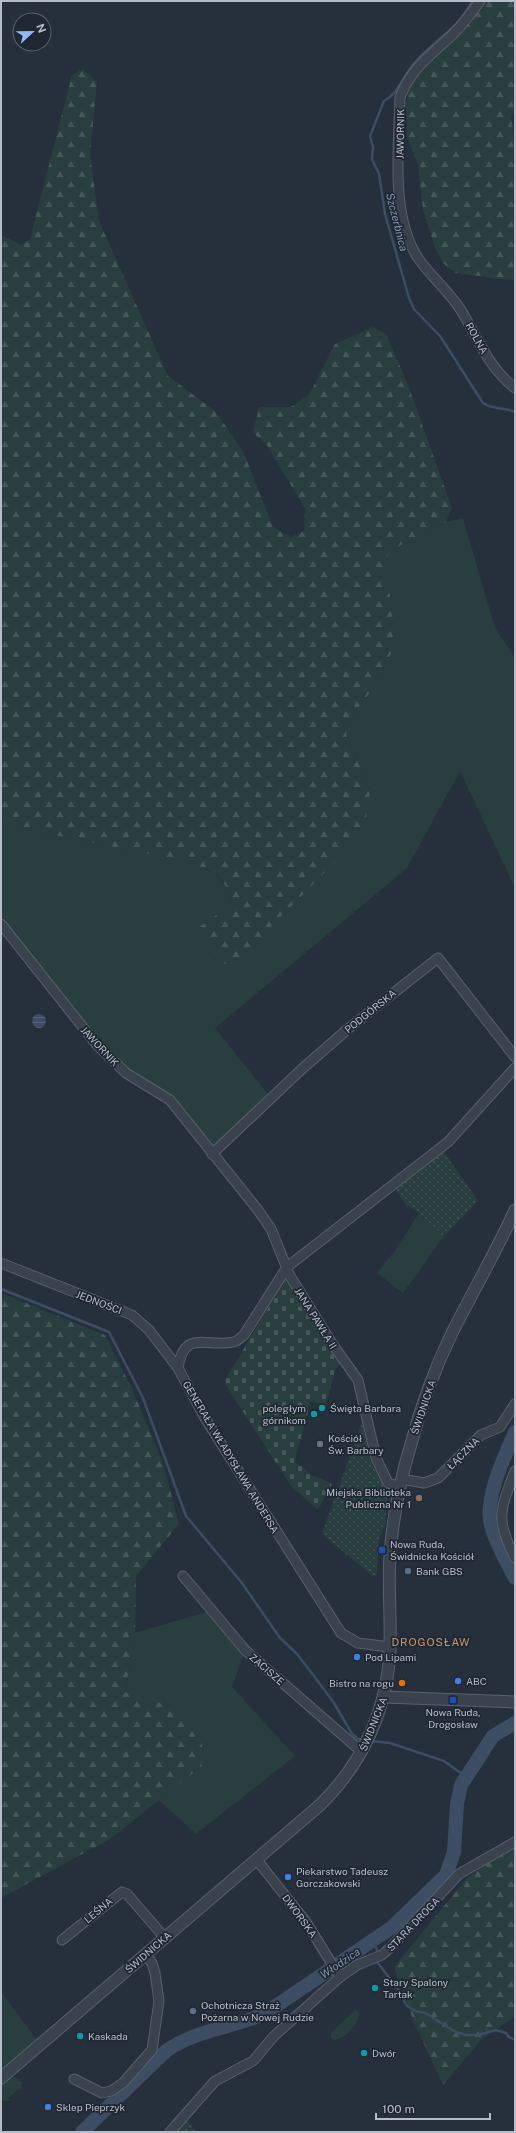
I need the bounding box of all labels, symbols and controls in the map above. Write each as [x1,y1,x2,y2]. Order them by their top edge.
north arrow [12,12,52,52]
text: N [34,22,48,34]
street label: JAWORNIK [394,109,406,159]
water label: Szczerbnica [384,192,410,253]
street label: ROLNA [463,320,491,356]
street label: PODGÓRSKA [342,987,398,1035]
street label: JAWORNIK [79,1024,122,1069]
street label: JANA PAWŁA II [292,1285,340,1351]
street label: JEDNOŚCI [74,1288,124,1316]
street label: ŚWIDNICKA [408,1378,438,1436]
street label: GENERAŁA WŁADYSŁAWA ANDERSA [181,1379,281,1535]
place label: poległym górnikom [262,1402,306,1426]
place label: Święta Barbara [330,1402,401,1414]
marker: Święta Barbara [317,1403,327,1413]
marker: poległym górnikom [309,1409,319,1419]
place label: Kościół Św. Barbary [328,1432,384,1456]
street label: ŁĄCZNA [444,1434,482,1472]
marker: Kościół Św. Barbary [315,1439,325,1449]
place label: Miejska Biblioteka Publiczna Nr 1 [326,1486,411,1510]
marker: Miejska Biblioteka Publiczna Nr 1 [414,1493,424,1503]
place label: Nowa Ruda, Świdnicka Kościół [390,1538,474,1562]
marker: Nowa Ruda, Świdnicka Kościół [377,1545,387,1555]
place label: Bank GBS [416,1565,463,1577]
marker: Bank GBS [403,1566,413,1576]
district label: DROGOSŁAW [391,1636,471,1648]
street label: ZACISZE [247,1651,287,1687]
place label: Pod Lipami [365,1651,416,1663]
marker: Pod Lipami [352,1652,362,1662]
place label: ABC [466,1675,487,1687]
marker: ABC [453,1676,463,1686]
place label: Bistro na rogu [329,1677,394,1689]
marker: Bistro na rogu [397,1678,407,1688]
street label: ŚWIDNICKA [357,1695,389,1753]
marker: Nowa Ruda, Drogosław [448,1695,458,1705]
place label: Nowa Ruda, Drogosław [425,1706,481,1730]
place label: Piekarstwo Tadeusz Gorczakowski [296,1865,388,1889]
marker: Piekarstwo Tadeusz Gorczakowski [283,1872,293,1882]
street label: DWORSKA [280,1892,320,1940]
street label: LEŚNA [81,1895,115,1925]
street label: STARA DROGA [384,1895,442,1953]
street label: ŚWIDNICKA [123,1929,173,1975]
water label: Włodzica [318,1945,362,1981]
place label: Stary Spalony Tartak [383,1976,449,2000]
marker: Stary Spalony Tartak [370,1983,380,1993]
place label: Ochotnicza Straż Pożarna w Nowej Rudzie [201,1999,314,2023]
marker: Ochotnicza Straż Pożarna w Nowej Rudzie [188,2006,198,2016]
place label: Kaskada [88,2030,128,2042]
marker: Kaskada [75,2031,85,2041]
place label: Dwór [372,2047,396,2059]
marker: Dwór [359,2048,369,2058]
scale bar [376,2095,490,2121]
place label: Sklep Pieprzyk [56,2101,126,2113]
marker: Sklep Pieprzyk [43,2102,53,2112]
text: 100 m [382,2102,415,2116]

